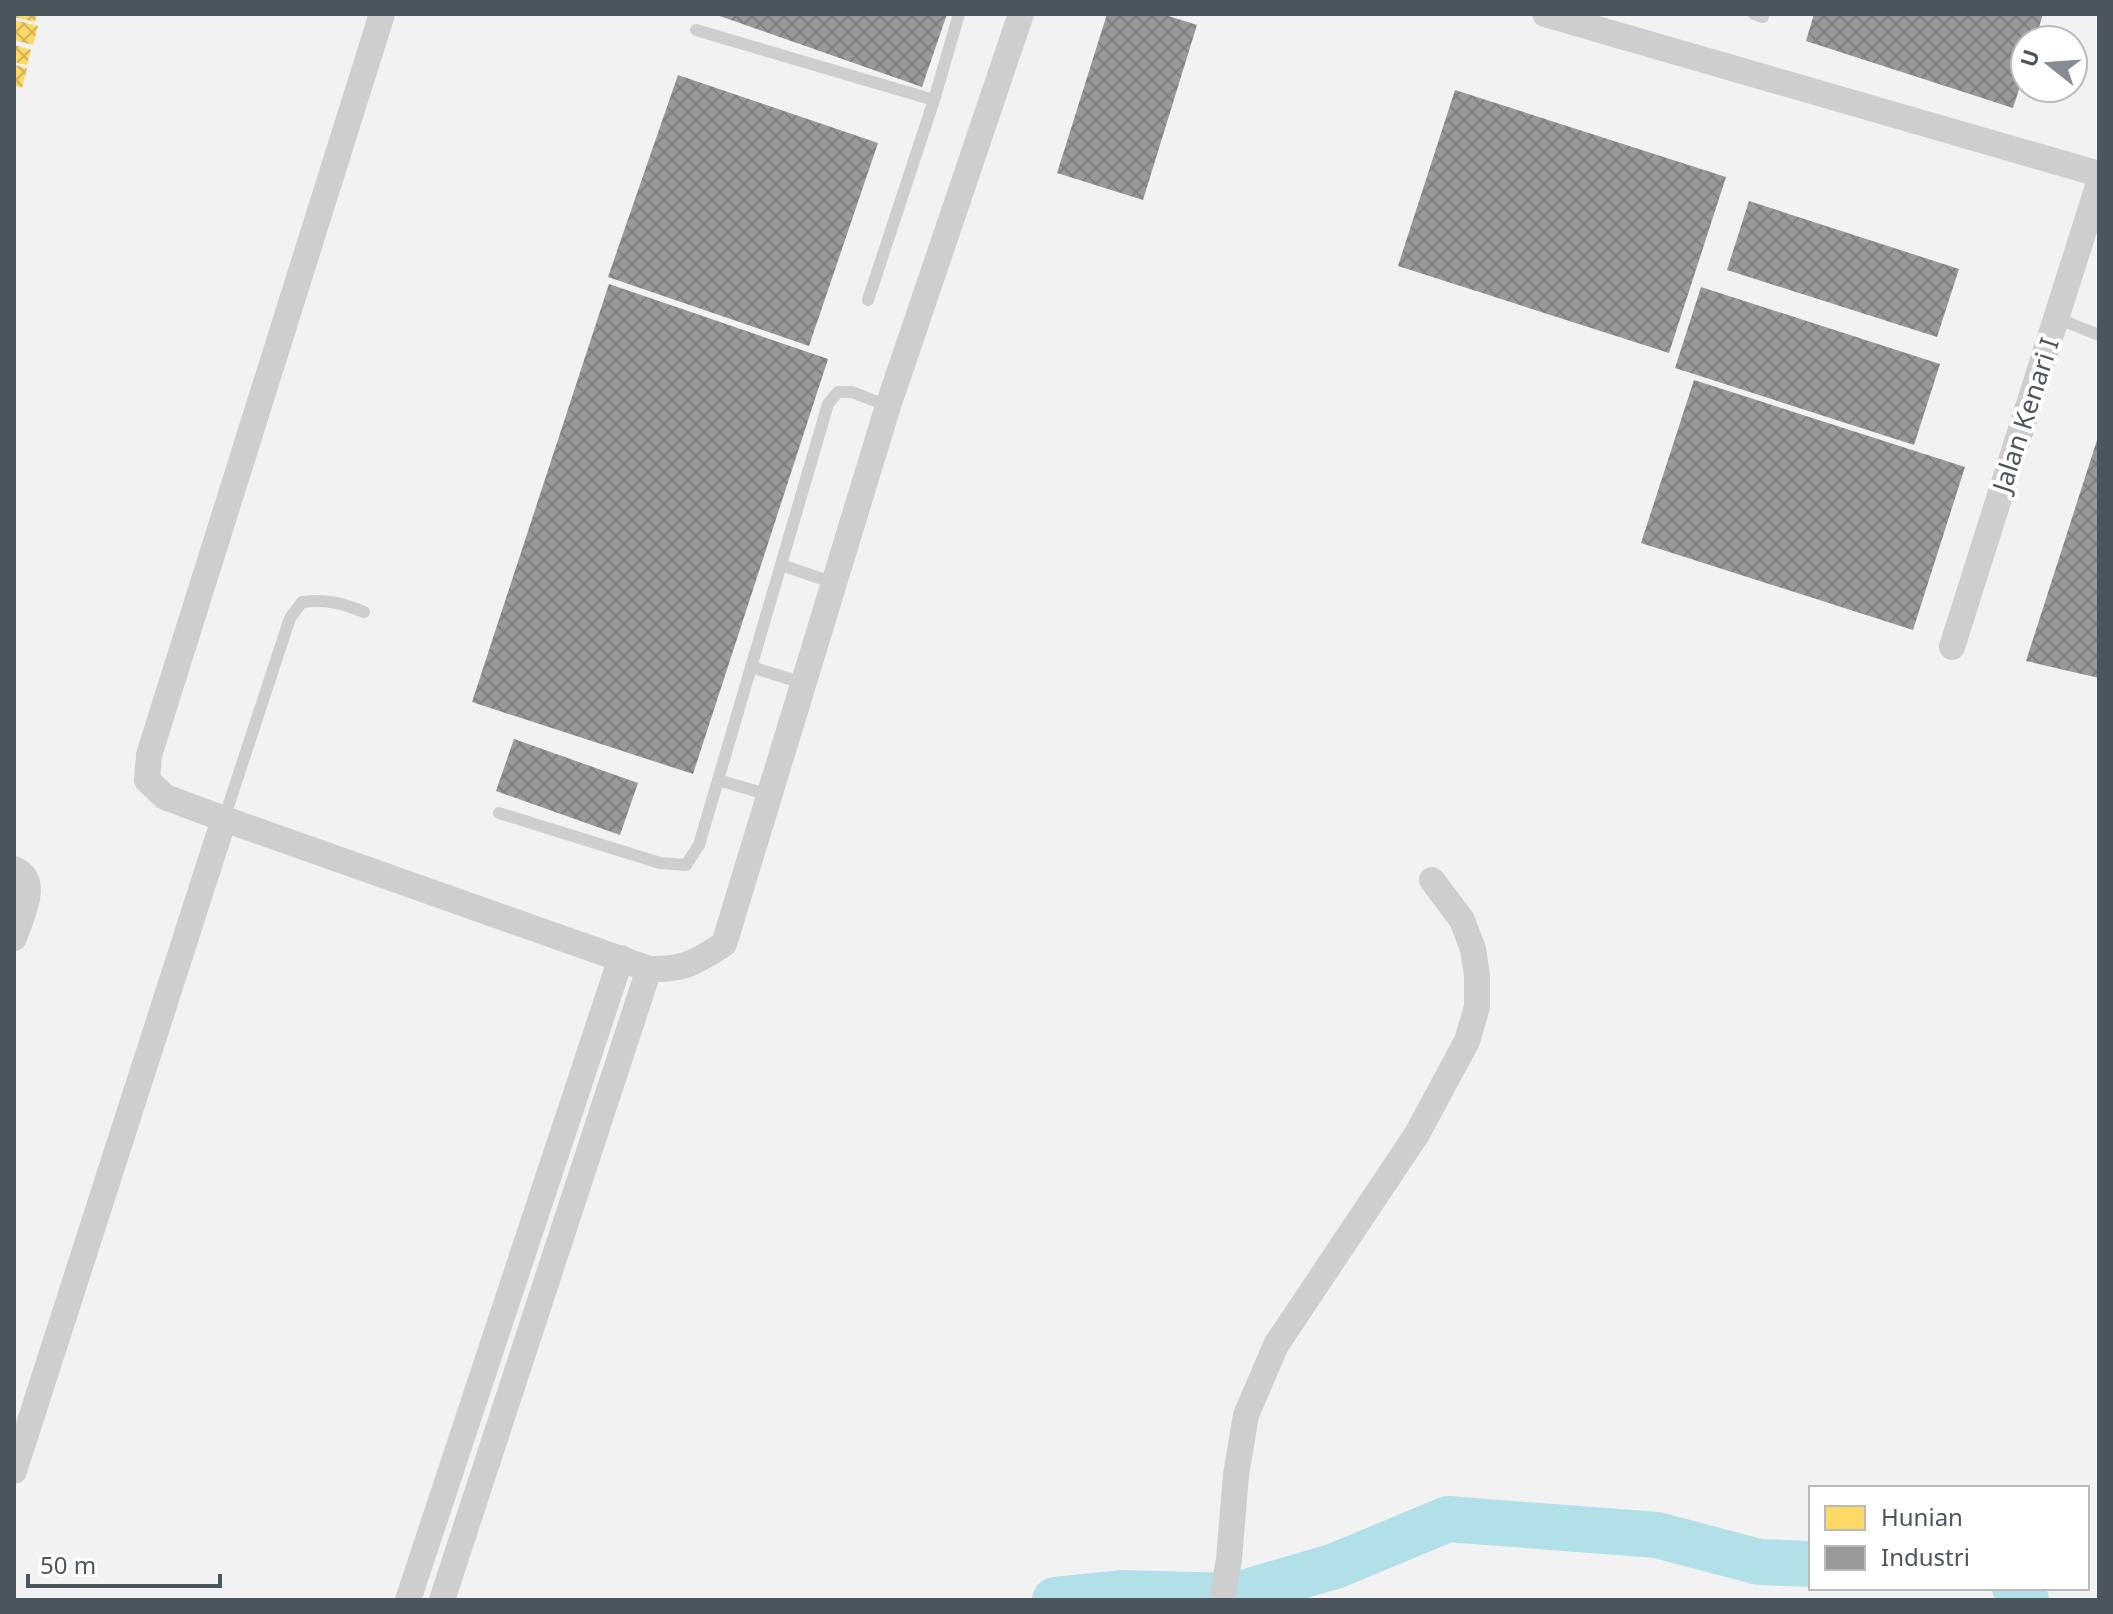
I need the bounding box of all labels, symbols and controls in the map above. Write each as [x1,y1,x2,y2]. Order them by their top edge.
north arrow [2009,24,2089,104]
text: U [2012,46,2046,70]
street label: Jalan Kenari I [1982,333,2067,499]
legend [1809,1486,2089,1590]
text: Hunian [1881,1500,1963,1533]
scale bar [28,1538,220,1588]
text: Industri [1881,1540,1970,1573]
text: 50 m [40,1548,96,1581]

